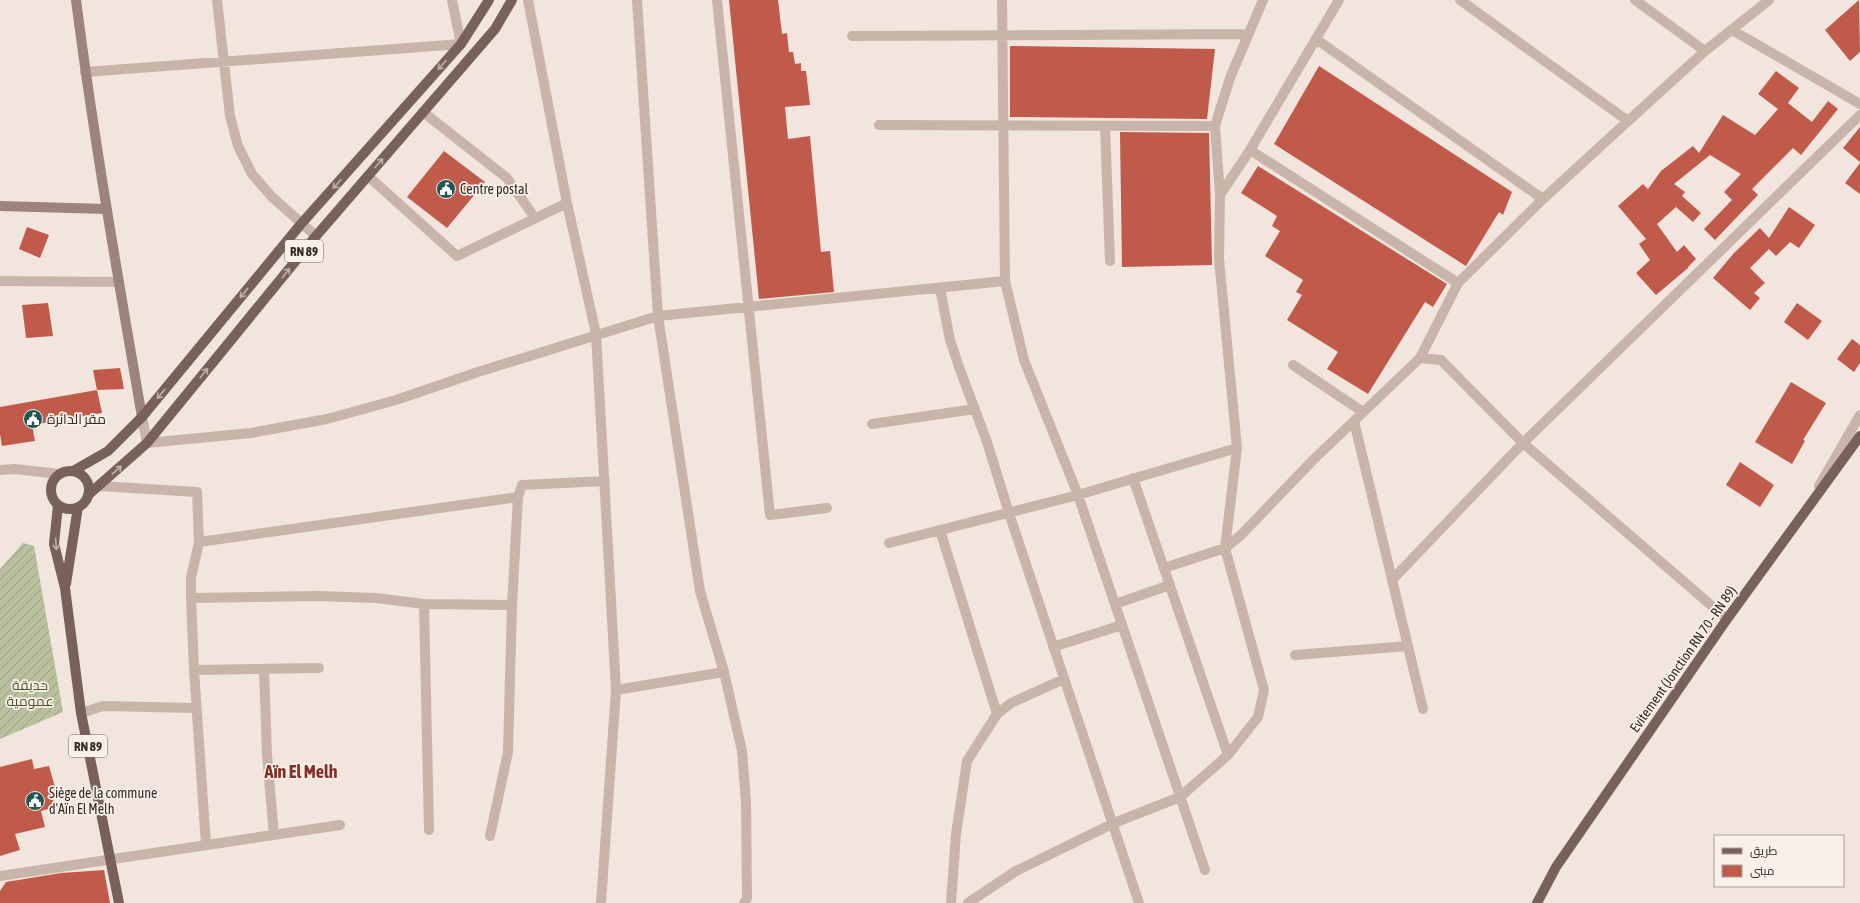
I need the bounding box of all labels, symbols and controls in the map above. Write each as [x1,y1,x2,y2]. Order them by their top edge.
one-way arrow [438,60,447,70]
one-way arrow [375,157,384,168]
one-way arrow [333,178,342,188]
public building icon: Centre postal [435,178,457,200]
place label: Centre postal [460,181,529,197]
road number: RN 89 [285,240,323,262]
one-way arrow [282,267,291,278]
one-way arrow [239,288,248,299]
one-way arrow [200,368,208,379]
one-way arrow [157,388,166,399]
public building icon: مقر الدائرة [22,408,44,430]
place label: مقر الدائرة [47,411,106,427]
one-way arrow [112,465,122,474]
one-way arrow [52,537,59,550]
street label: Evitement (Jonction RN 70 - RN 89) [1626,583,1740,735]
park label: حديقة عمومية [6,677,54,709]
road number: RN 89 [69,735,107,757]
district label: Aïn El Melh [264,761,338,782]
place label: Siège de la commune d'Aïn El Melh [49,785,157,817]
public building icon: Siège de la commune d'Aïn El Melh [24,790,46,812]
legend [1714,835,1844,887]
text: طريق [1750,844,1778,858]
text: مبنى [1750,864,1775,878]

